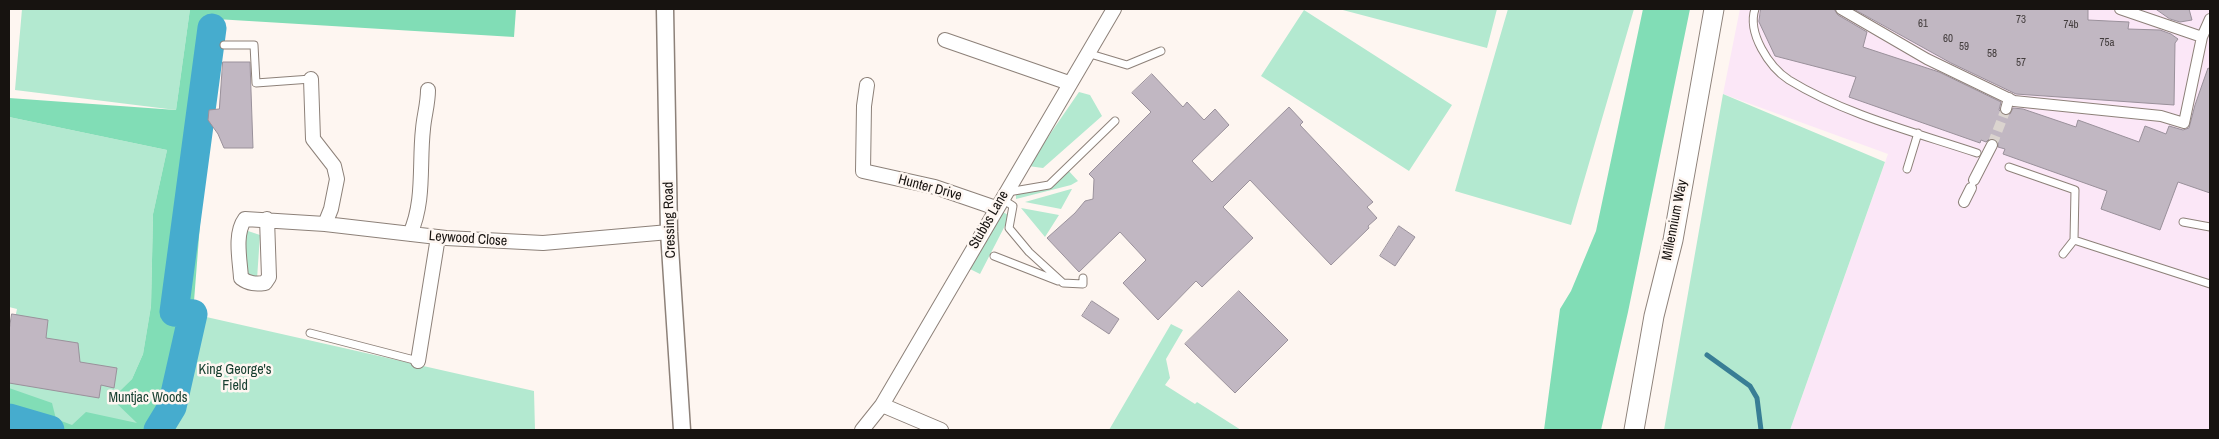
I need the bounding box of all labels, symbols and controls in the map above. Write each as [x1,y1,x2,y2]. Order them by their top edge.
house number: 73 [2016,13,2026,27]
house number: 61 [1918,17,1928,31]
house number: 74b [2063,18,2079,32]
house number: 60 [1943,32,1953,46]
house number: 75a [2099,36,2115,50]
house number: 59 [1959,40,1969,54]
house number: 58 [1987,47,1997,61]
house number: 57 [2016,56,2026,70]
street label: Hunter Drive [896,171,964,205]
street label: Millennium Way [1659,178,1691,262]
street label: Cressing Road [660,181,680,259]
street label: Stubbs Lane [966,188,1012,252]
street label: Leywood Close [428,228,508,250]
park label: King George's Field [198,362,272,394]
park label: Muntjac Woods [109,390,187,406]

